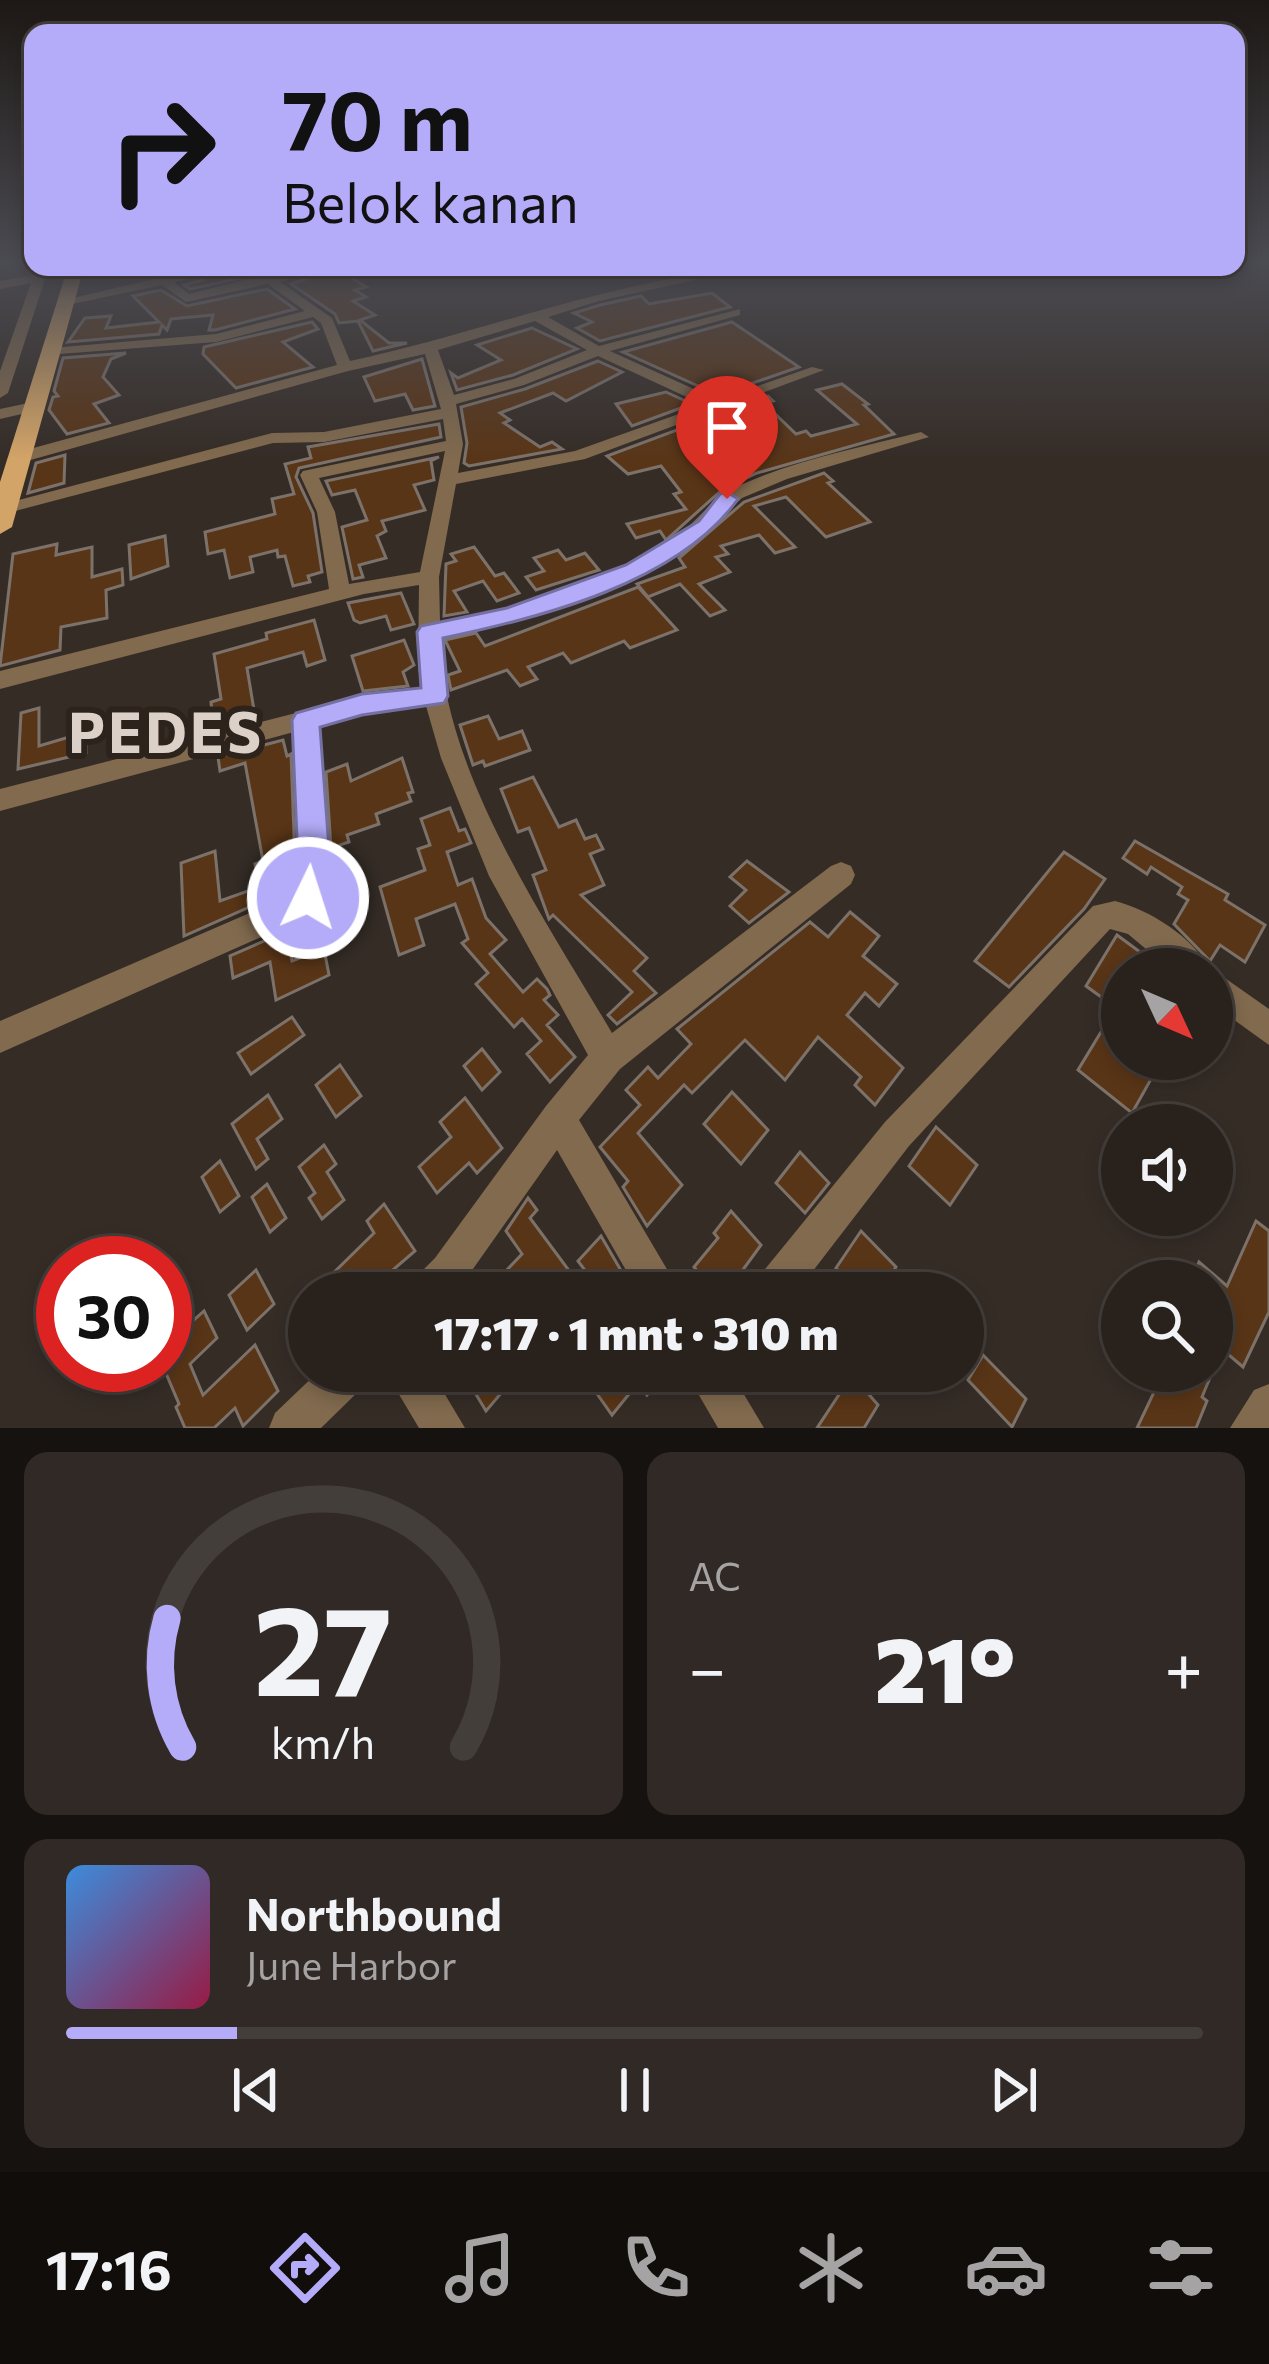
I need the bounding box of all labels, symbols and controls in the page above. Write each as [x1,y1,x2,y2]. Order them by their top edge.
text: 70 m [282,66,473,168]
icon: right [84,72,240,228]
text: Belok kanan [282,168,579,234]
pin [676,376,778,499]
icon: arrive [694,394,760,460]
district label: PEDES [68,695,264,765]
position arrow [245,835,371,961]
north arrow [1101,948,1233,1080]
map controls [1101,948,1233,1392]
button: sound [1101,1104,1233,1236]
speed limit sign: 30 [36,1236,192,1392]
button: search [1101,1260,1233,1392]
text: 17:17 · 1 mnt · 310 m [434,1304,838,1359]
text: AC [689,1551,741,1599]
text: 27 [254,1569,393,1722]
text: 21° [874,1611,1016,1722]
text: − [689,1626,726,1707]
text: + [1164,1626,1203,1707]
text: km/h [271,1714,375,1767]
text: Northbound [246,1885,502,1940]
text: June Harbor [246,1940,457,1988]
icon: previous [223,2057,289,2123]
icon: pause [602,2057,668,2123]
icon: next [981,2057,1047,2123]
icon: directions [263,2226,347,2310]
icon: music [438,2226,522,2310]
icon: phone [614,2226,698,2310]
icon: climate [789,2226,873,2310]
icon: car [964,2226,1048,2310]
icon: filters [1139,2226,1223,2310]
text: 17:16 [46,2235,172,2301]

